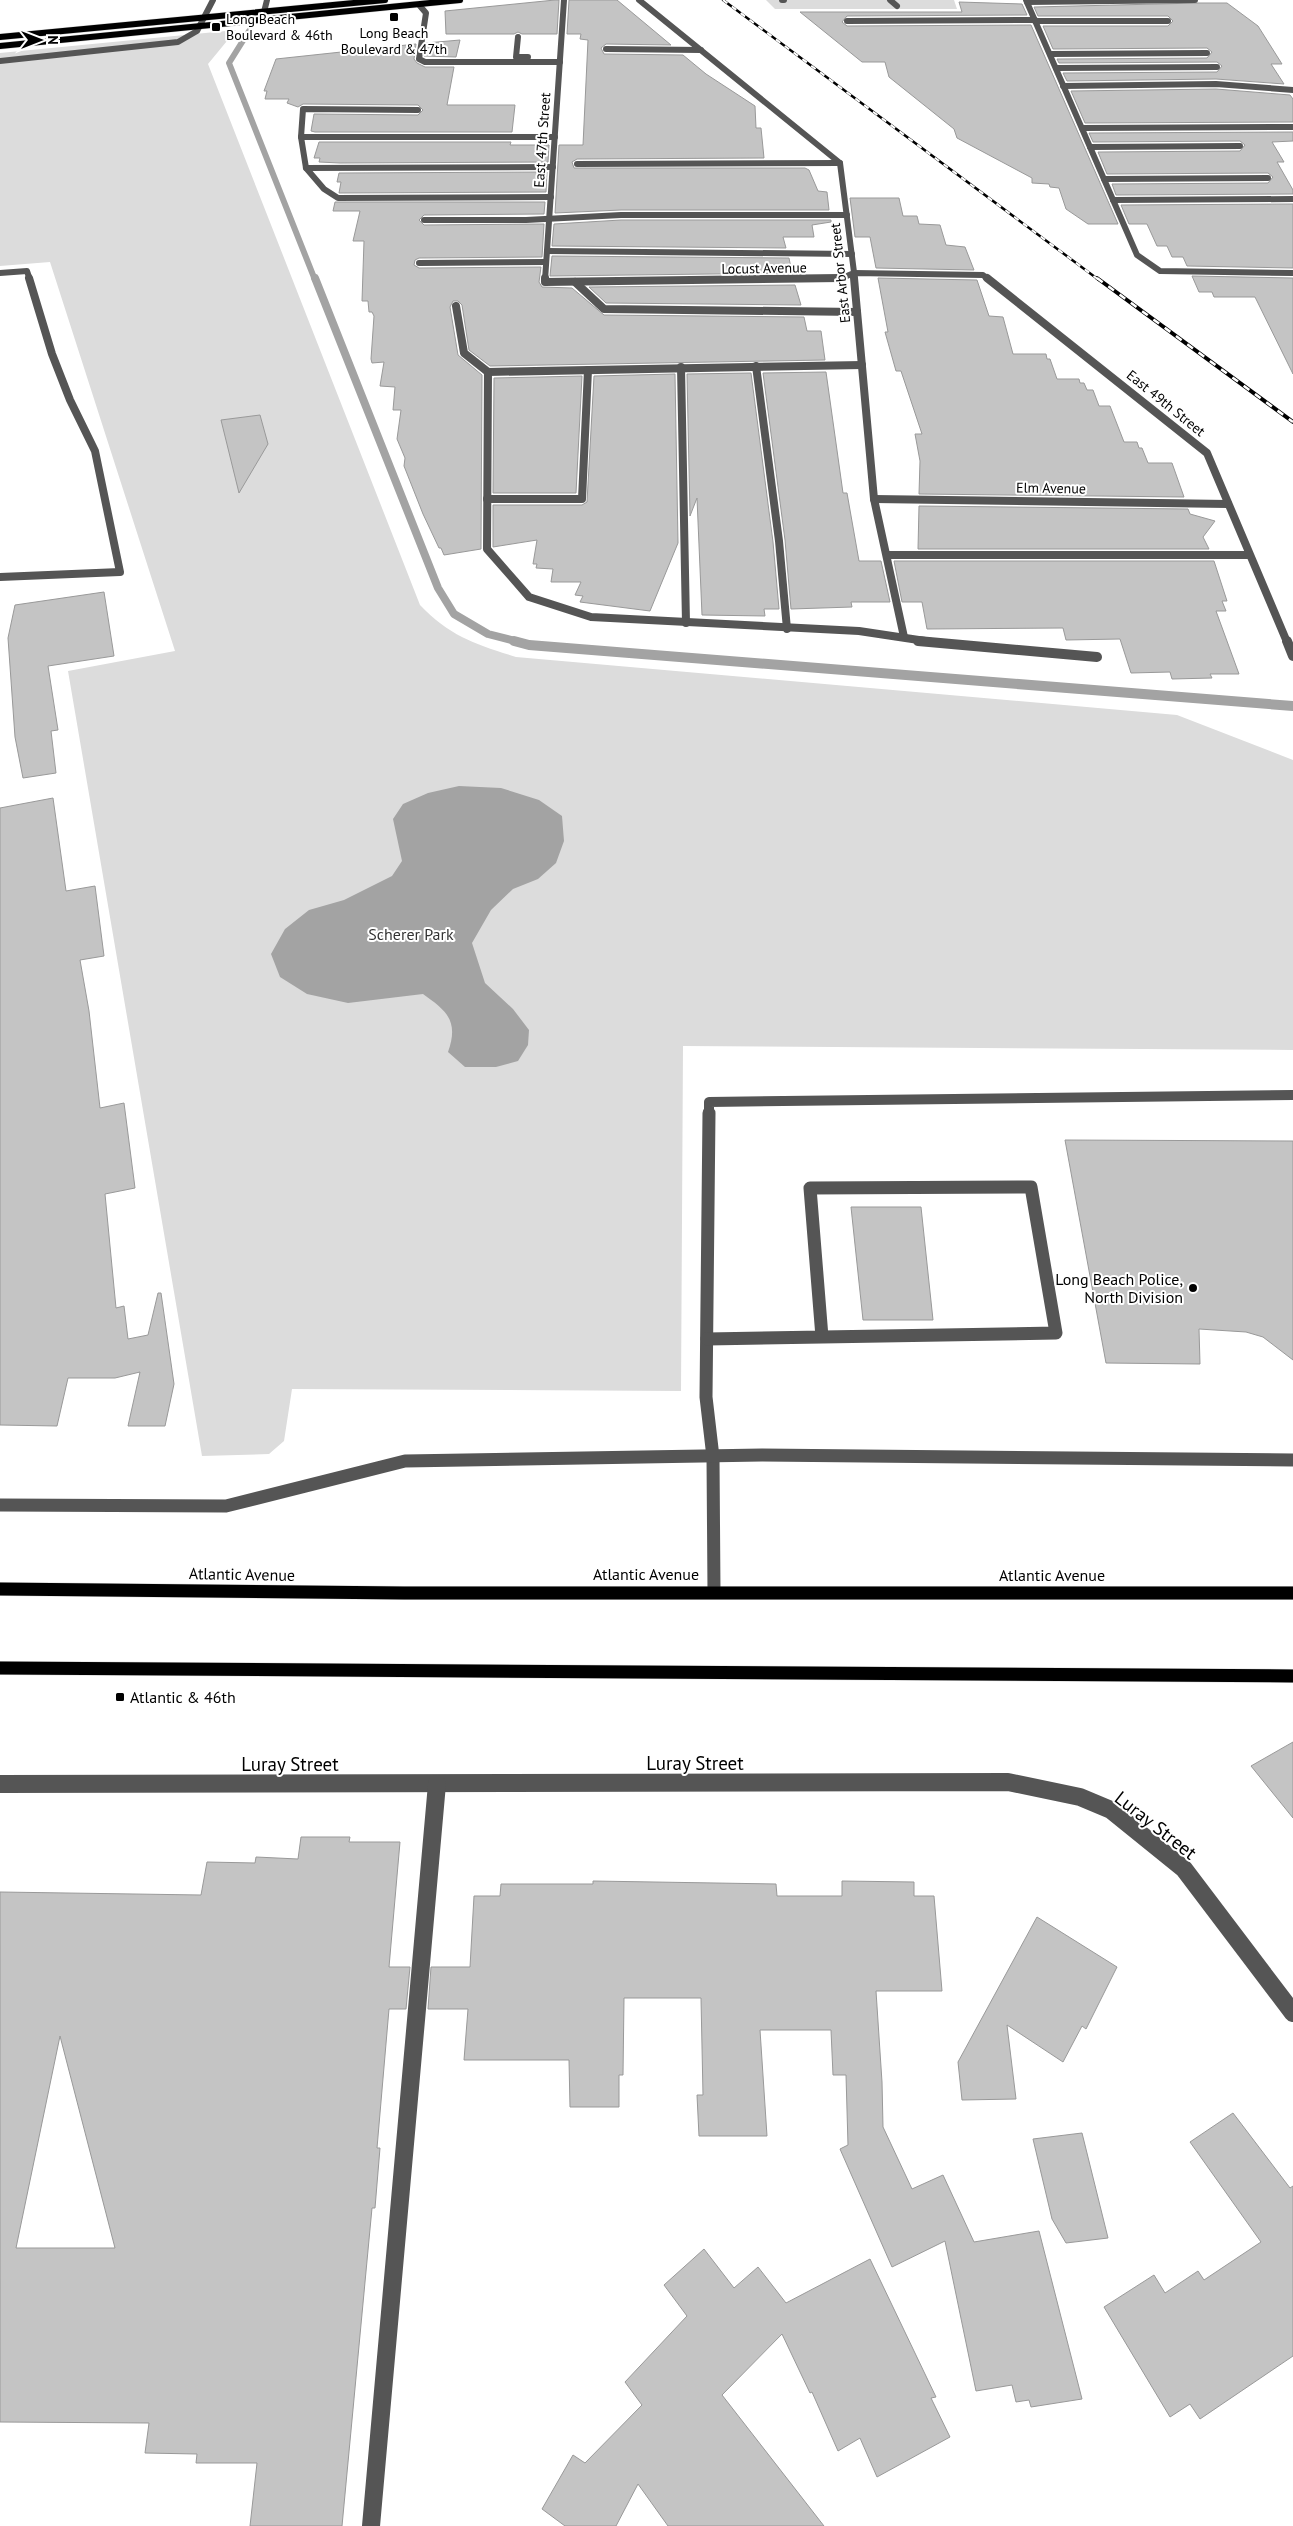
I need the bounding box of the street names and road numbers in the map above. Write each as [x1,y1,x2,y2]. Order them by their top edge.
street label: East 47th Street [530,91,554,188]
street label: East Arbor Street [826,222,854,324]
street label: Locust Avenue [721,258,807,278]
street label: East 49th Street [1123,366,1209,440]
street label: Elm Avenue [1016,478,1086,498]
street label: Atlantic Avenue [189,1563,295,1585]
street label: Atlantic Avenue [593,1564,699,1584]
street label: Atlantic Avenue [999,1565,1105,1585]
street label: Luray Street [646,1751,744,1775]
street label: Luray Street [241,1752,339,1776]
street label: Luray Street [1110,1786,1202,1865]

